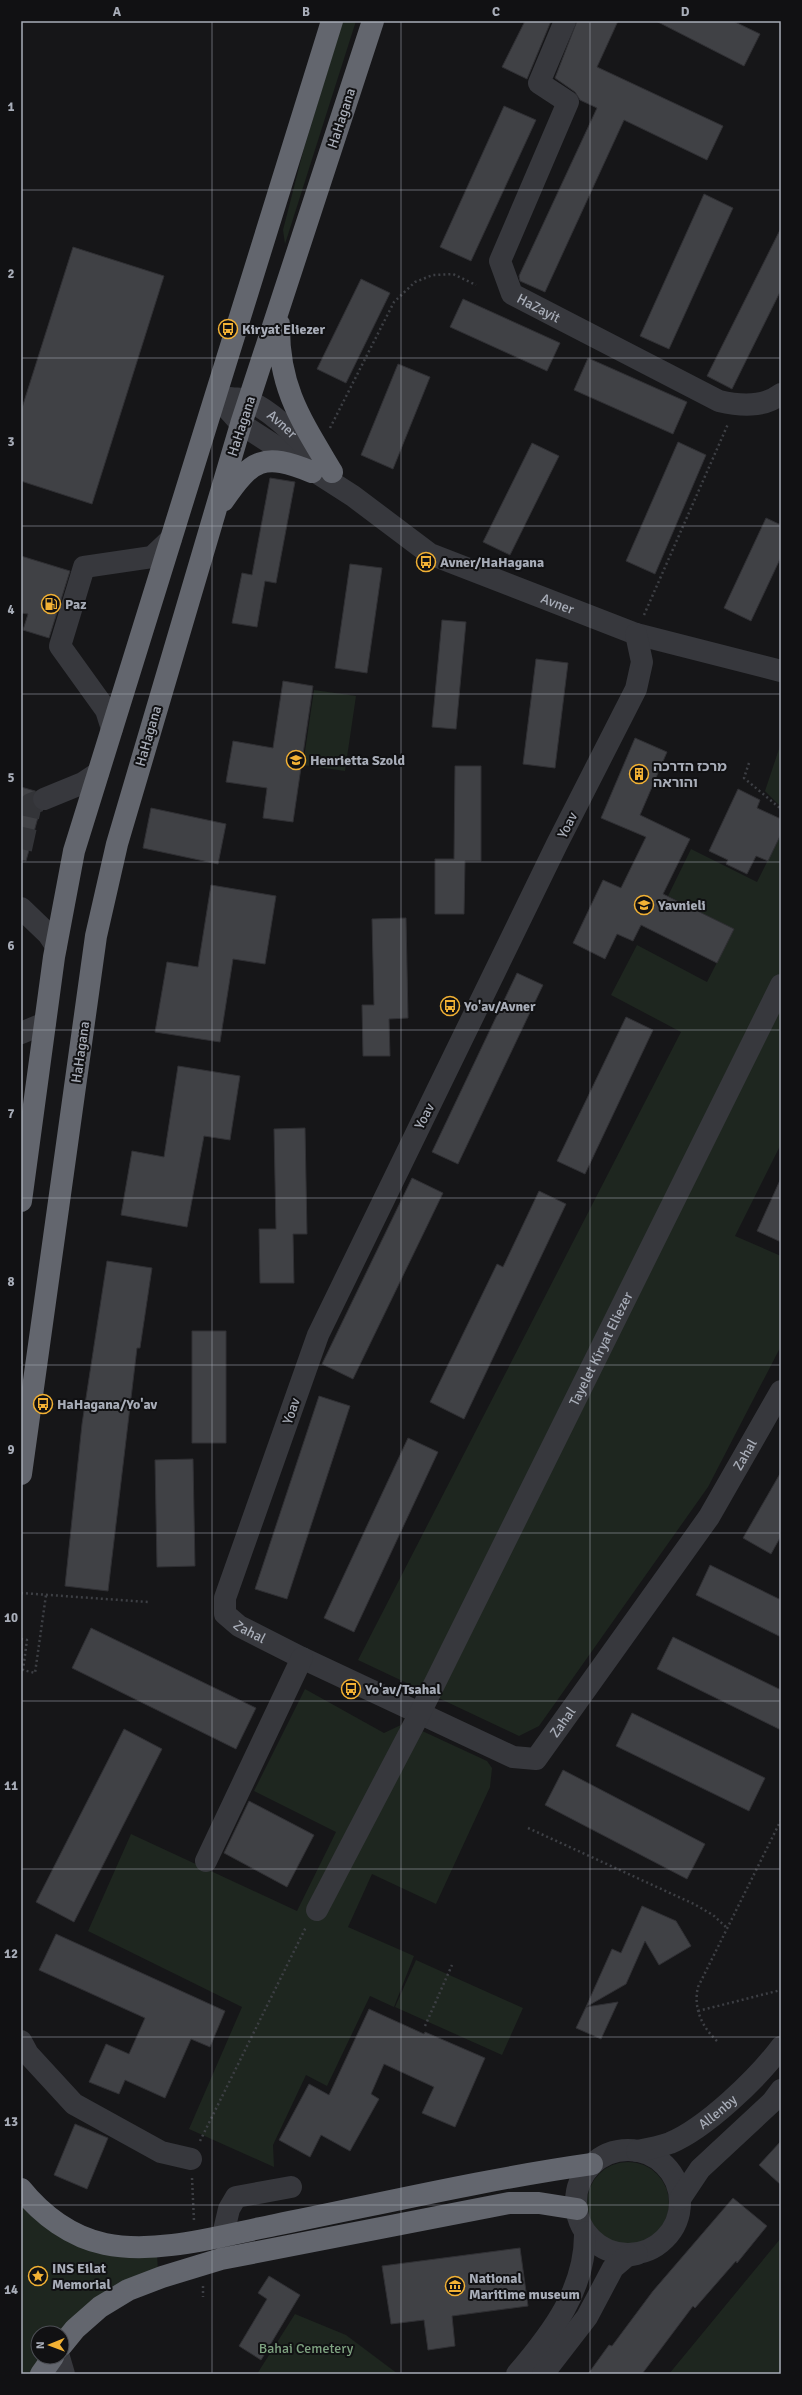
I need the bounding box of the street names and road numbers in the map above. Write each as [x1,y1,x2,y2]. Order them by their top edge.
street label: HaHagana [324,86,359,150]
street label: HaZayit [514,290,563,327]
street label: HaHagana [224,394,259,458]
street label: Avner [264,407,301,443]
street label: Avner [538,590,577,619]
street label: HaHagana [132,704,165,768]
street label: Yoav [554,809,581,841]
street label: HaHagana [68,1020,93,1084]
street label: Yoav [411,1100,438,1132]
street label: Tayelet Kiryat Eliezer [566,1288,637,1409]
street label: Yoav [279,1395,304,1427]
street label: Zahal [729,1436,761,1474]
street label: Zahal [230,1617,269,1647]
street label: Zahal [546,1704,580,1741]
street label: Allenby [695,2091,741,2133]

